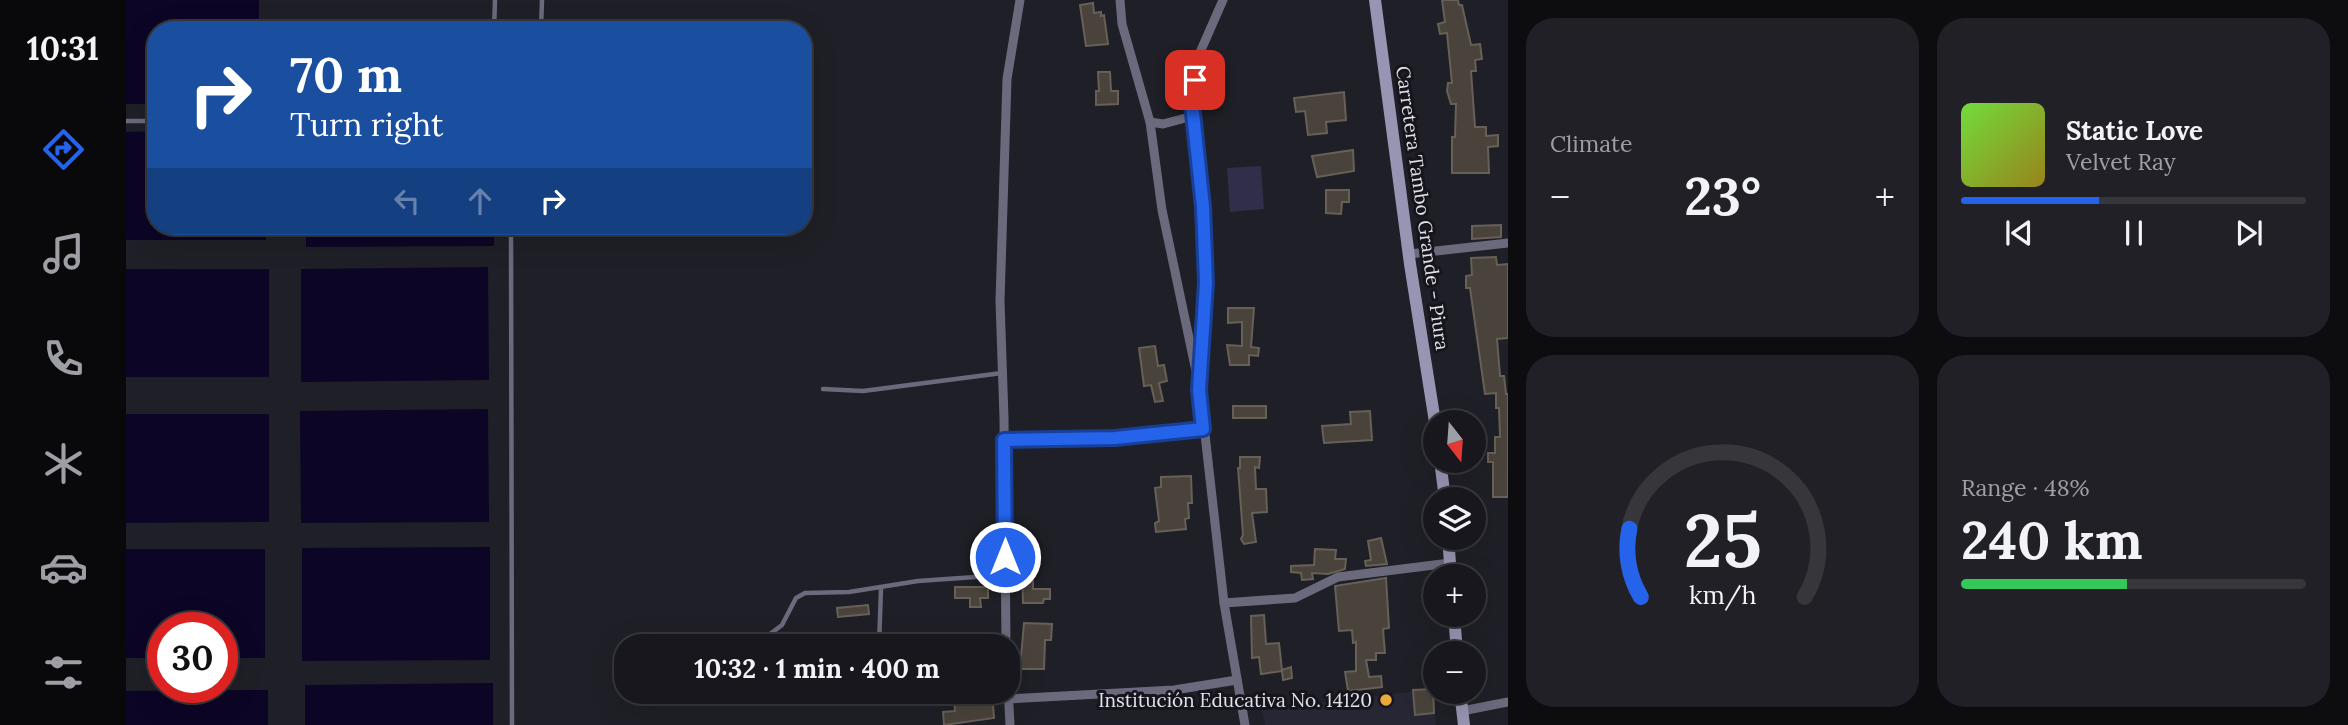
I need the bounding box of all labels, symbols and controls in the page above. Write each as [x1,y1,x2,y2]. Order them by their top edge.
text: 10:31 [27,28,99,69]
text: 70 m [290,43,402,105]
icon: right [175,49,266,140]
pin [1165,50,1225,110]
icon: arrive [1176,61,1214,99]
street label: Carretera Tambo Grande - Piura [1391,64,1455,352]
text: Turn right [290,104,443,145]
text: Static Love [2066,114,2203,147]
icon: directions [39,125,88,174]
text: Climate [1550,129,1632,158]
text: Velvet Ray [2066,147,2176,176]
text: 23° [1684,163,1761,229]
text: − [1550,173,1570,221]
text: + [1875,173,1895,221]
icon: left [388,182,426,220]
icon: ahead [461,182,499,220]
icon: right [534,182,572,220]
icon: previous [2000,214,2038,252]
icon: pause [2115,214,2153,252]
icon: next [2230,214,2268,252]
icon: music [39,229,88,278]
icon: phone [39,334,88,383]
north arrow [1423,410,1486,472]
map controls [1423,410,1486,704]
icon: climate [39,439,88,488]
text: Range · 48% [1961,473,2090,502]
button: layers [1423,487,1486,550]
text: 25 [1683,494,1762,587]
text: 240 km [1961,507,2143,573]
position arrow [968,520,1042,594]
icon: car [39,543,88,592]
button: + [1423,564,1486,627]
text: km/h [1689,579,1756,611]
speed limit sign: 30 [147,612,238,703]
button: − [1423,641,1486,704]
icon: filters [39,648,88,697]
text: 10:32 · 1 min · 400 m [694,652,940,685]
place label: Institución Educativa No. 14120 [1098,688,1372,712]
marker: Institución Educativa No. 14120 [1378,692,1394,708]

